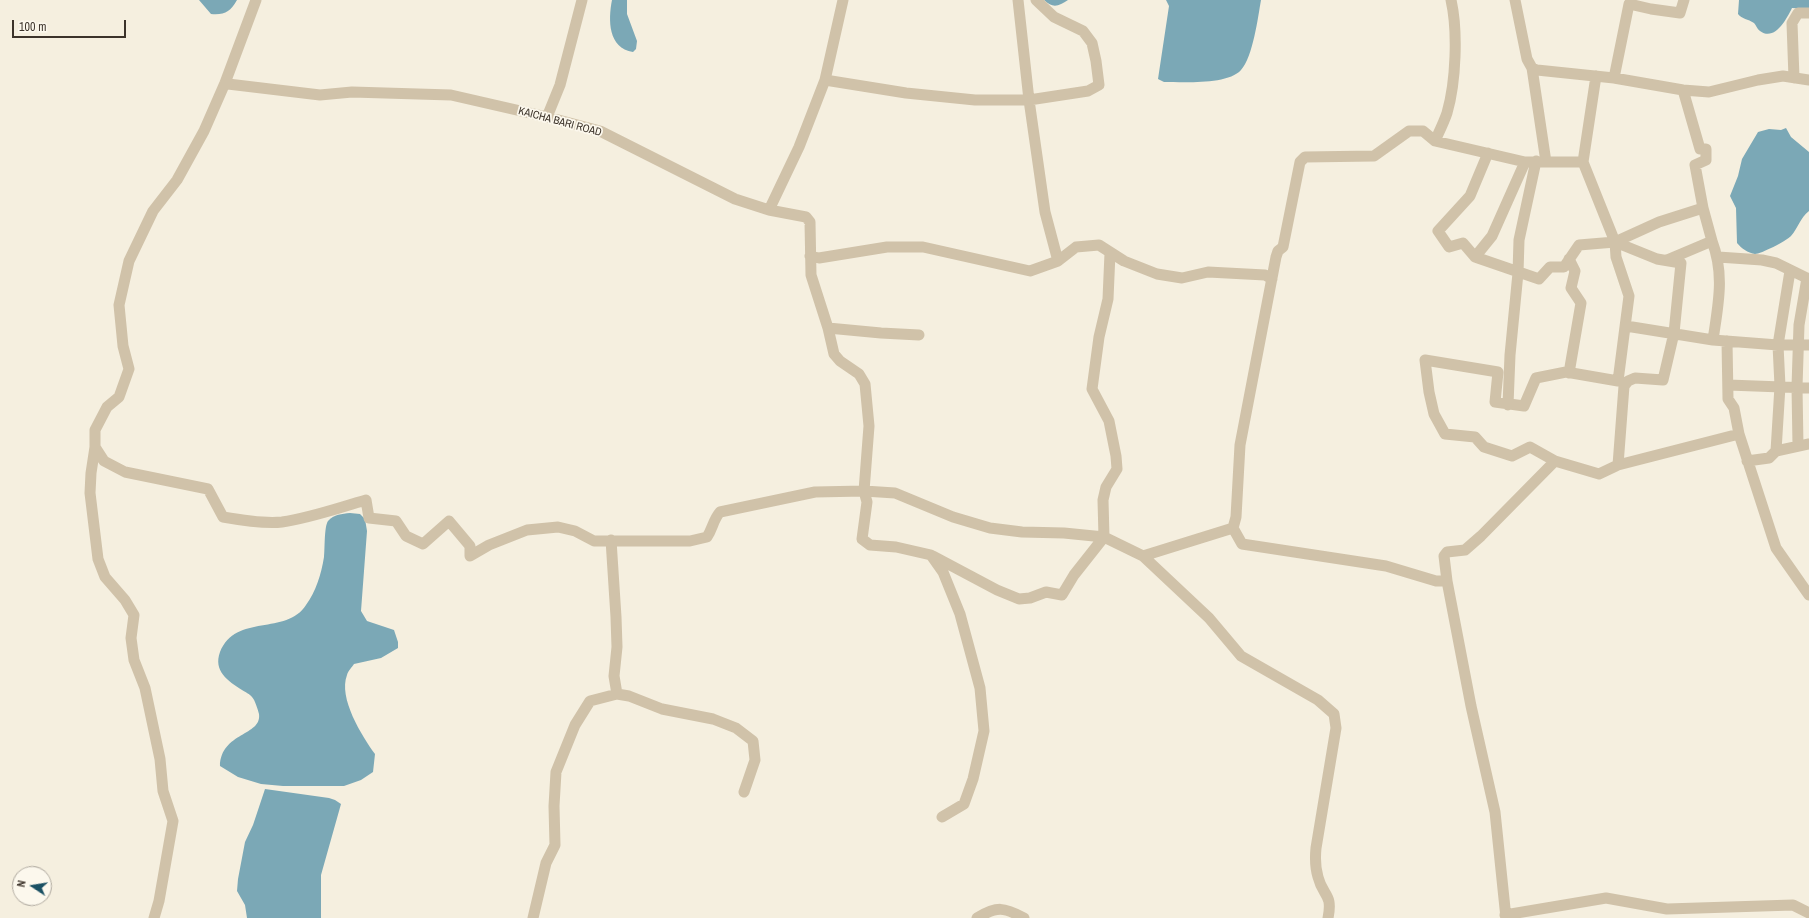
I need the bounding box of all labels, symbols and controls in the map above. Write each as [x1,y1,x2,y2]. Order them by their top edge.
scale bar [14,12,128,38]
text: 100 m [19,19,46,35]
street label: KAICHA BARI ROAD [517,105,603,139]
north arrow [12,866,52,906]
text: N [14,879,29,888]

